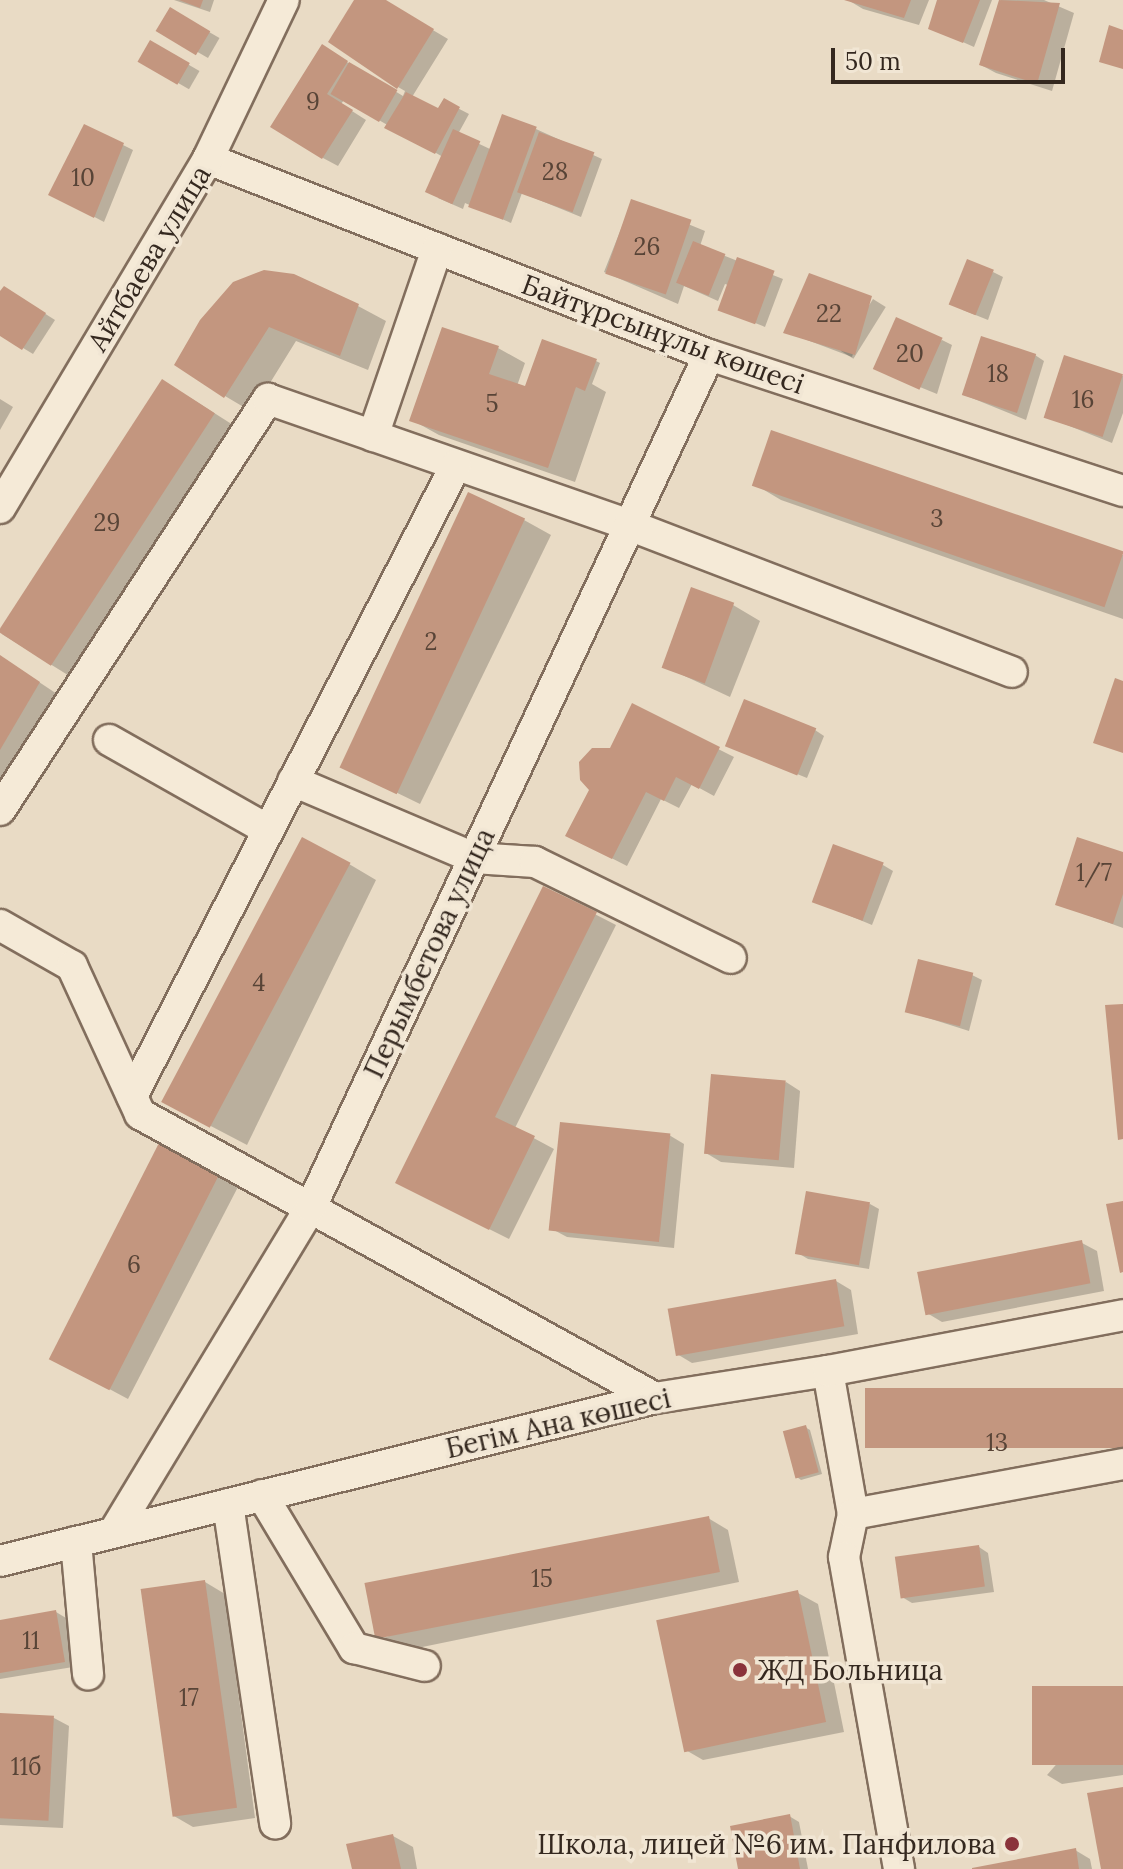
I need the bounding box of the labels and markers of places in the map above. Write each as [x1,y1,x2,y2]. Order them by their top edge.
place label: ЖД Больница [758,1653,943,1687]
marker: ЖД Больница [729,1659,751,1681]
place label: Школа, лицей №6 им. Панфилова [537,1827,996,1861]
marker: Школа, лицей №6 им. Панфилова [1003,1835,1021,1853]

